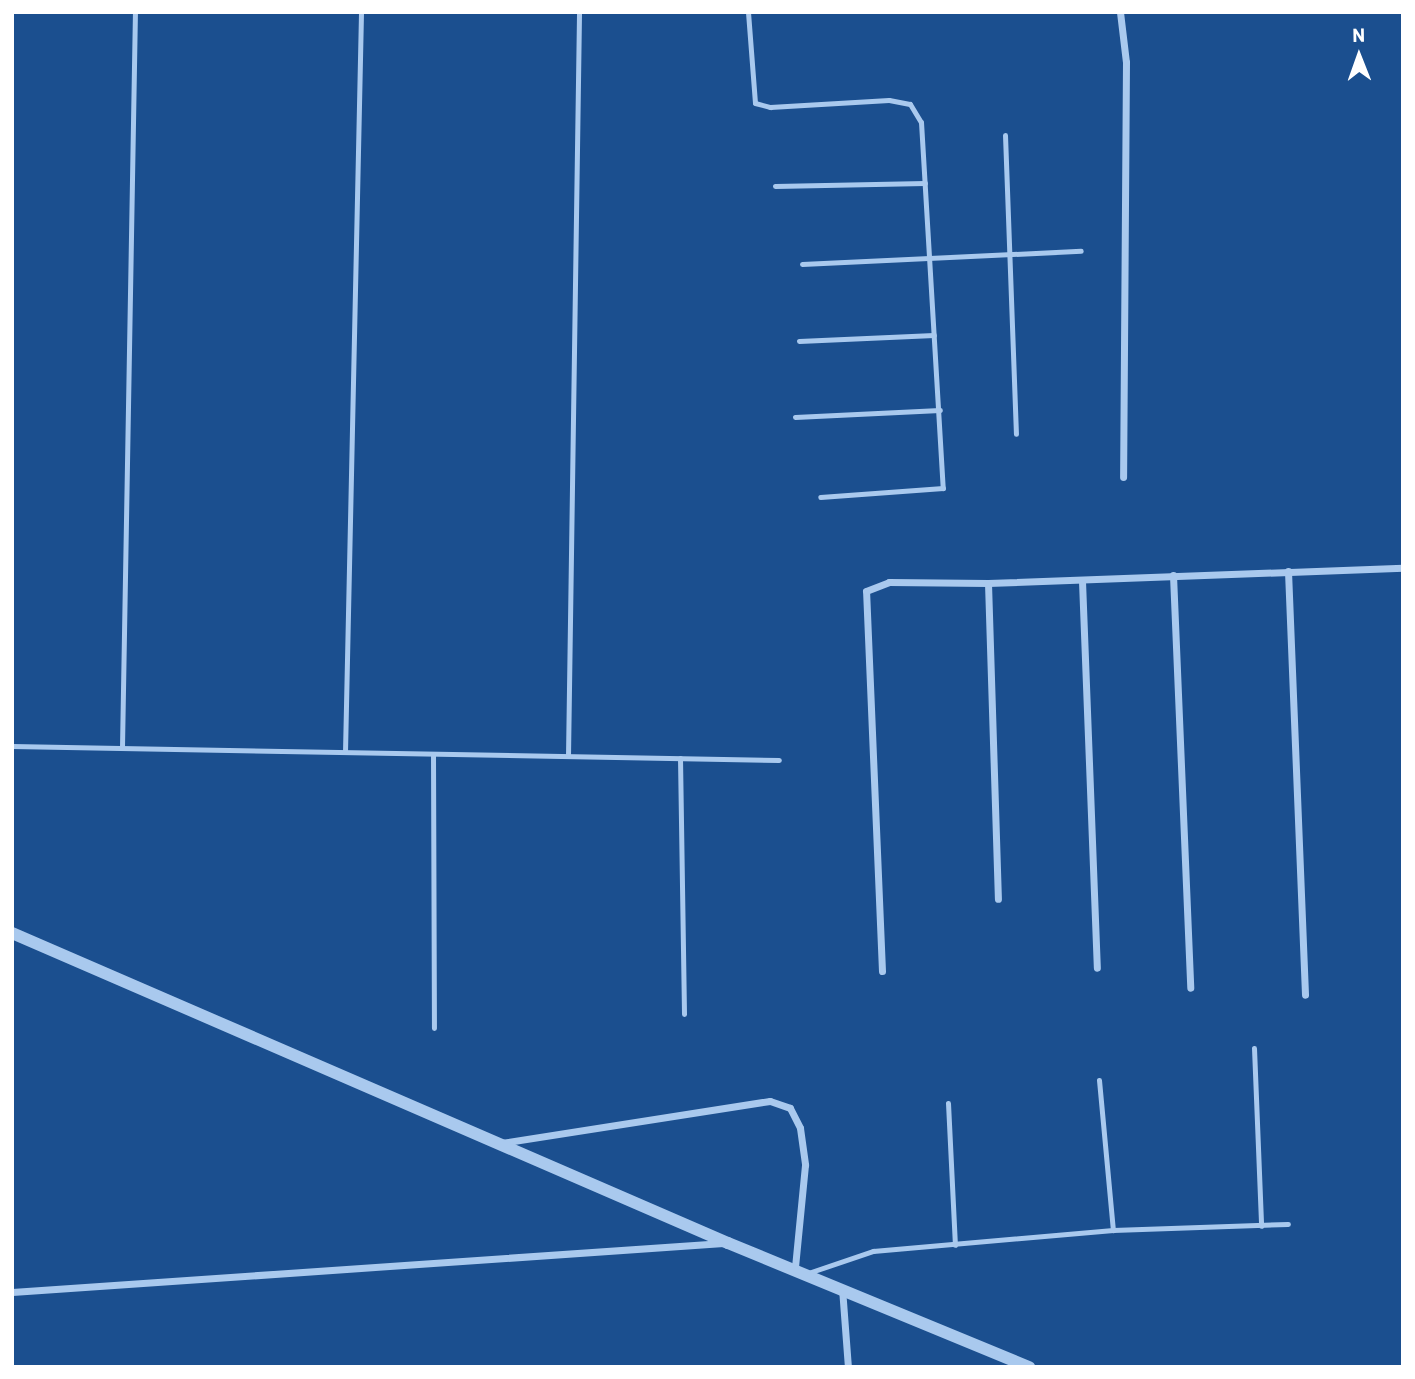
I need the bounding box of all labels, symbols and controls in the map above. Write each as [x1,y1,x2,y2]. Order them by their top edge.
north arrow [1324,21,1394,91]
text: N [1352,23,1365,46]

